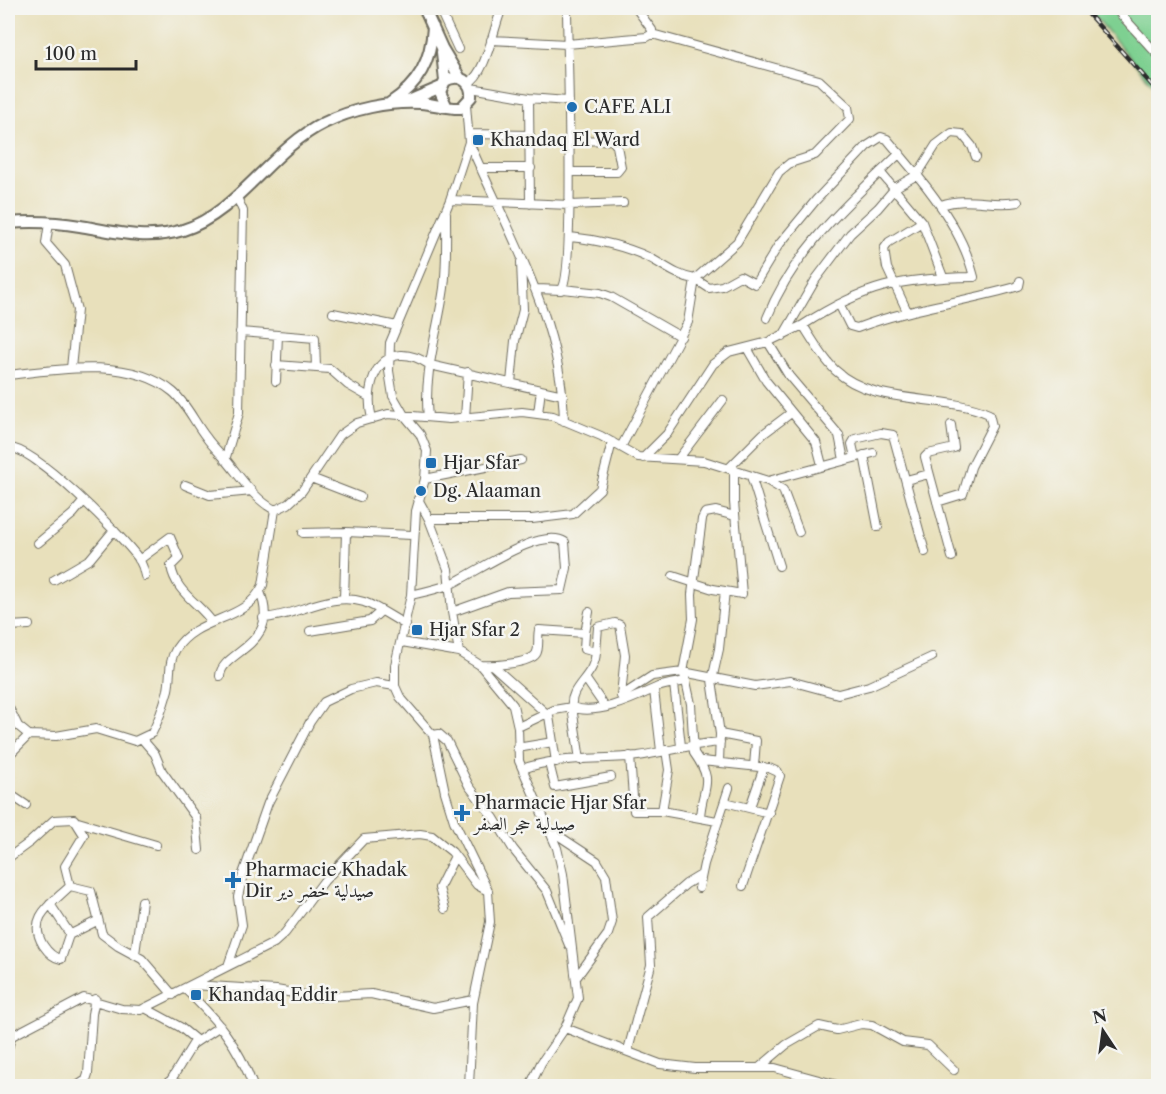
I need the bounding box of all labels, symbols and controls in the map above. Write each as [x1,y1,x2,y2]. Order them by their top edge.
scale bar [36,33,136,71]
text: 100 m [45,43,97,65]
place label: CAFE ALI [584,96,671,118]
marker: CAFE ALI [565,100,579,114]
place label: Khandaq El Ward [490,129,640,151]
marker: Khandaq El Ward [471,133,485,147]
place label: Hjar Sfar [443,452,520,474]
marker: Hjar Sfar [424,456,438,470]
place label: Dg. Alaaman [433,480,541,502]
marker: Dg. Alaaman [414,484,428,498]
place label: Hjar Sfar 2 [429,619,520,641]
marker: Hjar Sfar 2 [410,623,424,637]
place label: Pharmacie Hjar Sfar صيدلية حجر الصفر [472,792,647,836]
marker: Pharmacie Hjar Sfar صيدلية حجر الصفر [455,806,469,820]
place label: Pharmacie Khadak Dir صيدلية خضر دير [245,859,409,903]
marker: Pharmacie Khadak Dir صيدلية خضر دير [226,873,240,887]
place label: Khandaq Eddir [208,984,338,1006]
marker: Khandaq Eddir [189,988,203,1002]
north arrow [1073,1001,1133,1061]
text: N [1091,1005,1109,1028]

